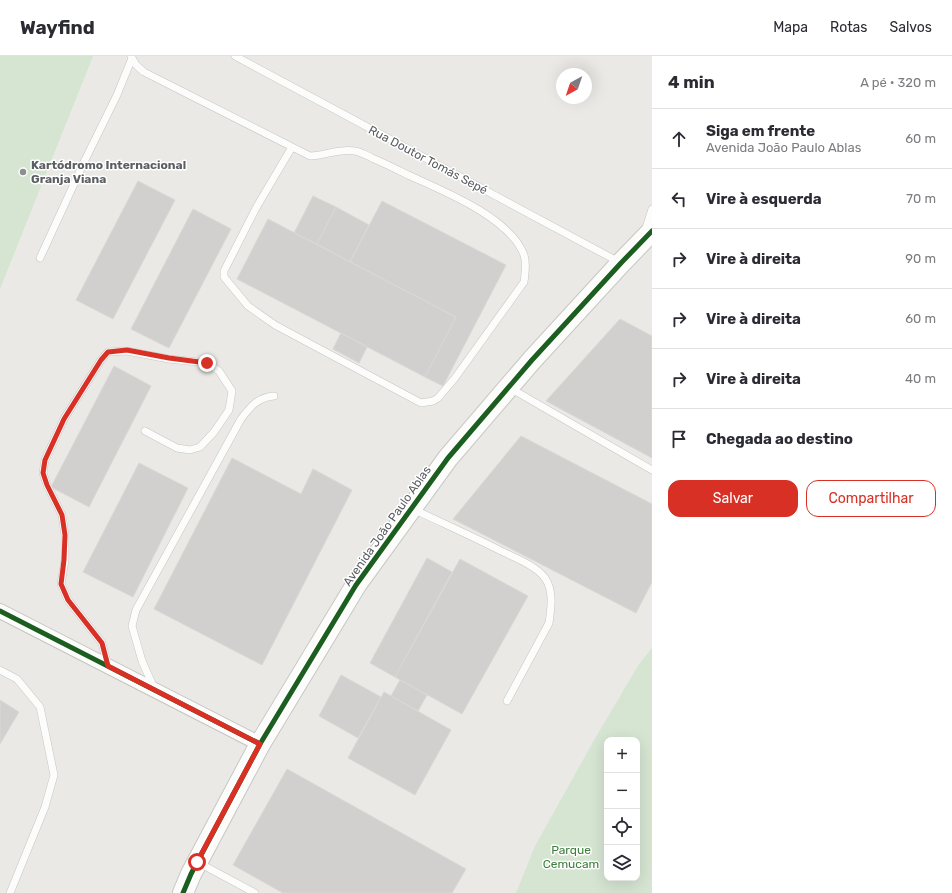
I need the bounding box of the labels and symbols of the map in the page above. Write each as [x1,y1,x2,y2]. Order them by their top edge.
north arrow [556,68,592,104]
street label: Rua Doutor Tomás Sepé [366,123,490,197]
place label: Kartódromo Internacional Granja Viana [31,158,186,186]
marker: Kartódromo Internacional Granja Viana [18,167,28,177]
route end [198,354,216,372]
street label: Avenida João Paulo Ablas [340,463,434,589]
park label: Parque Cemucam [543,843,599,871]
route start [188,853,206,871]

